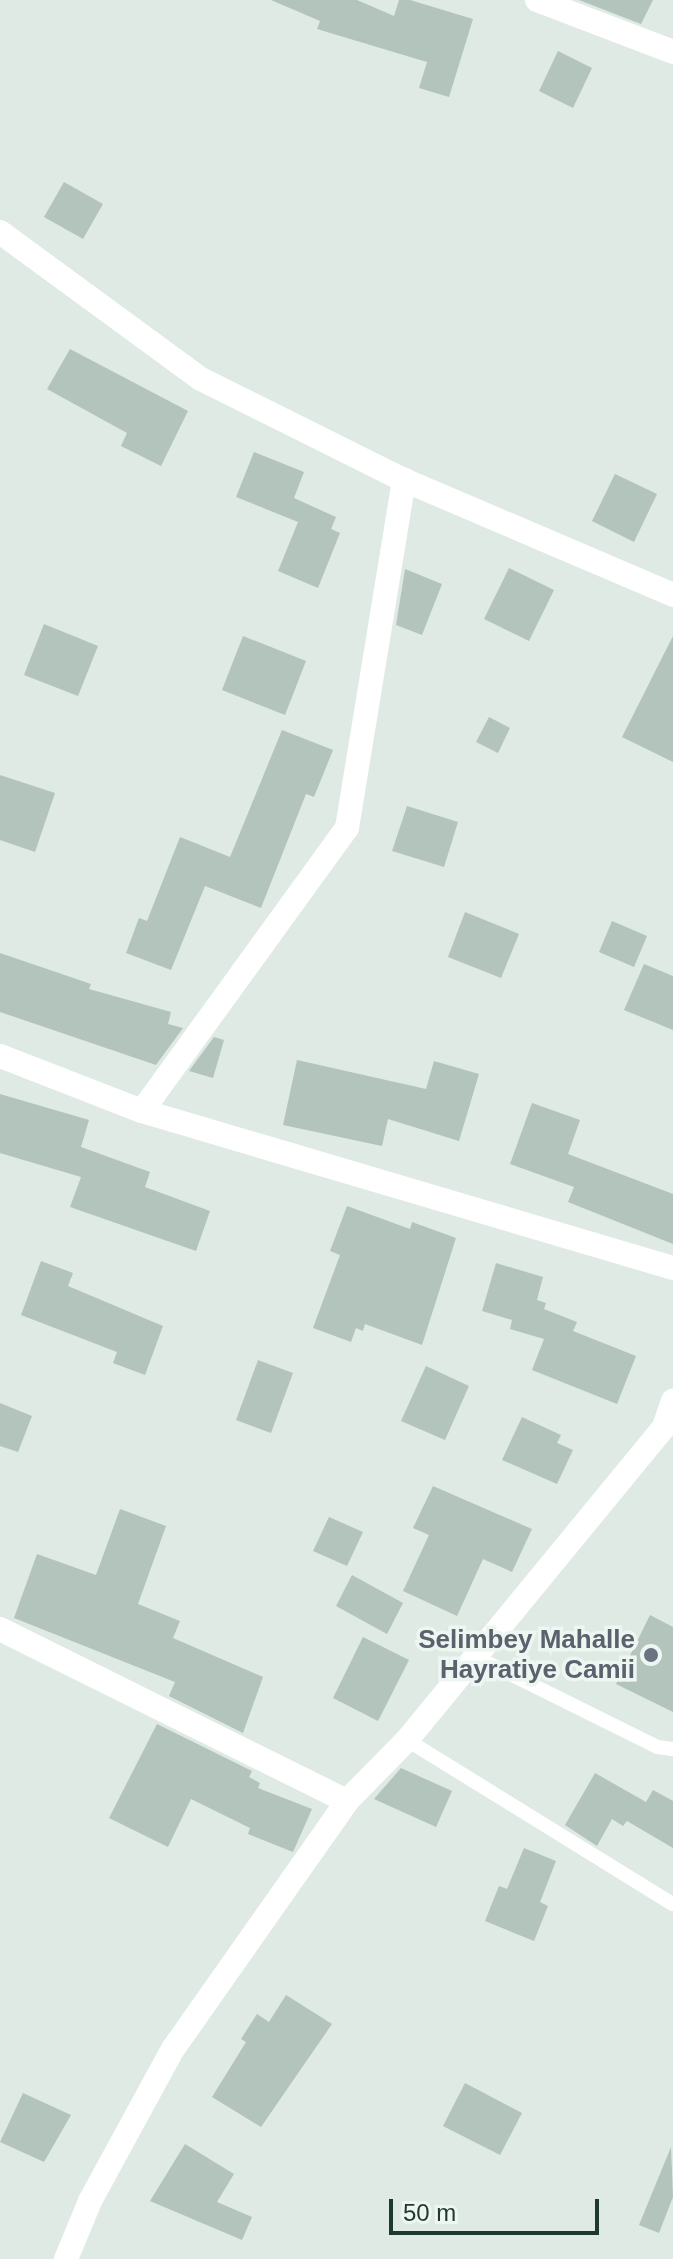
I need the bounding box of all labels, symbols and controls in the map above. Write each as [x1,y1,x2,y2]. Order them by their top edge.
place label: Selimbey Mahalle Hayratiye Camii [418,1624,635,1686]
marker: Selimbey Mahalle Hayratiye Camii [642,1646,660,1664]
scale bar [393,2183,603,2233]
text: 50 m [403,2199,456,2226]

